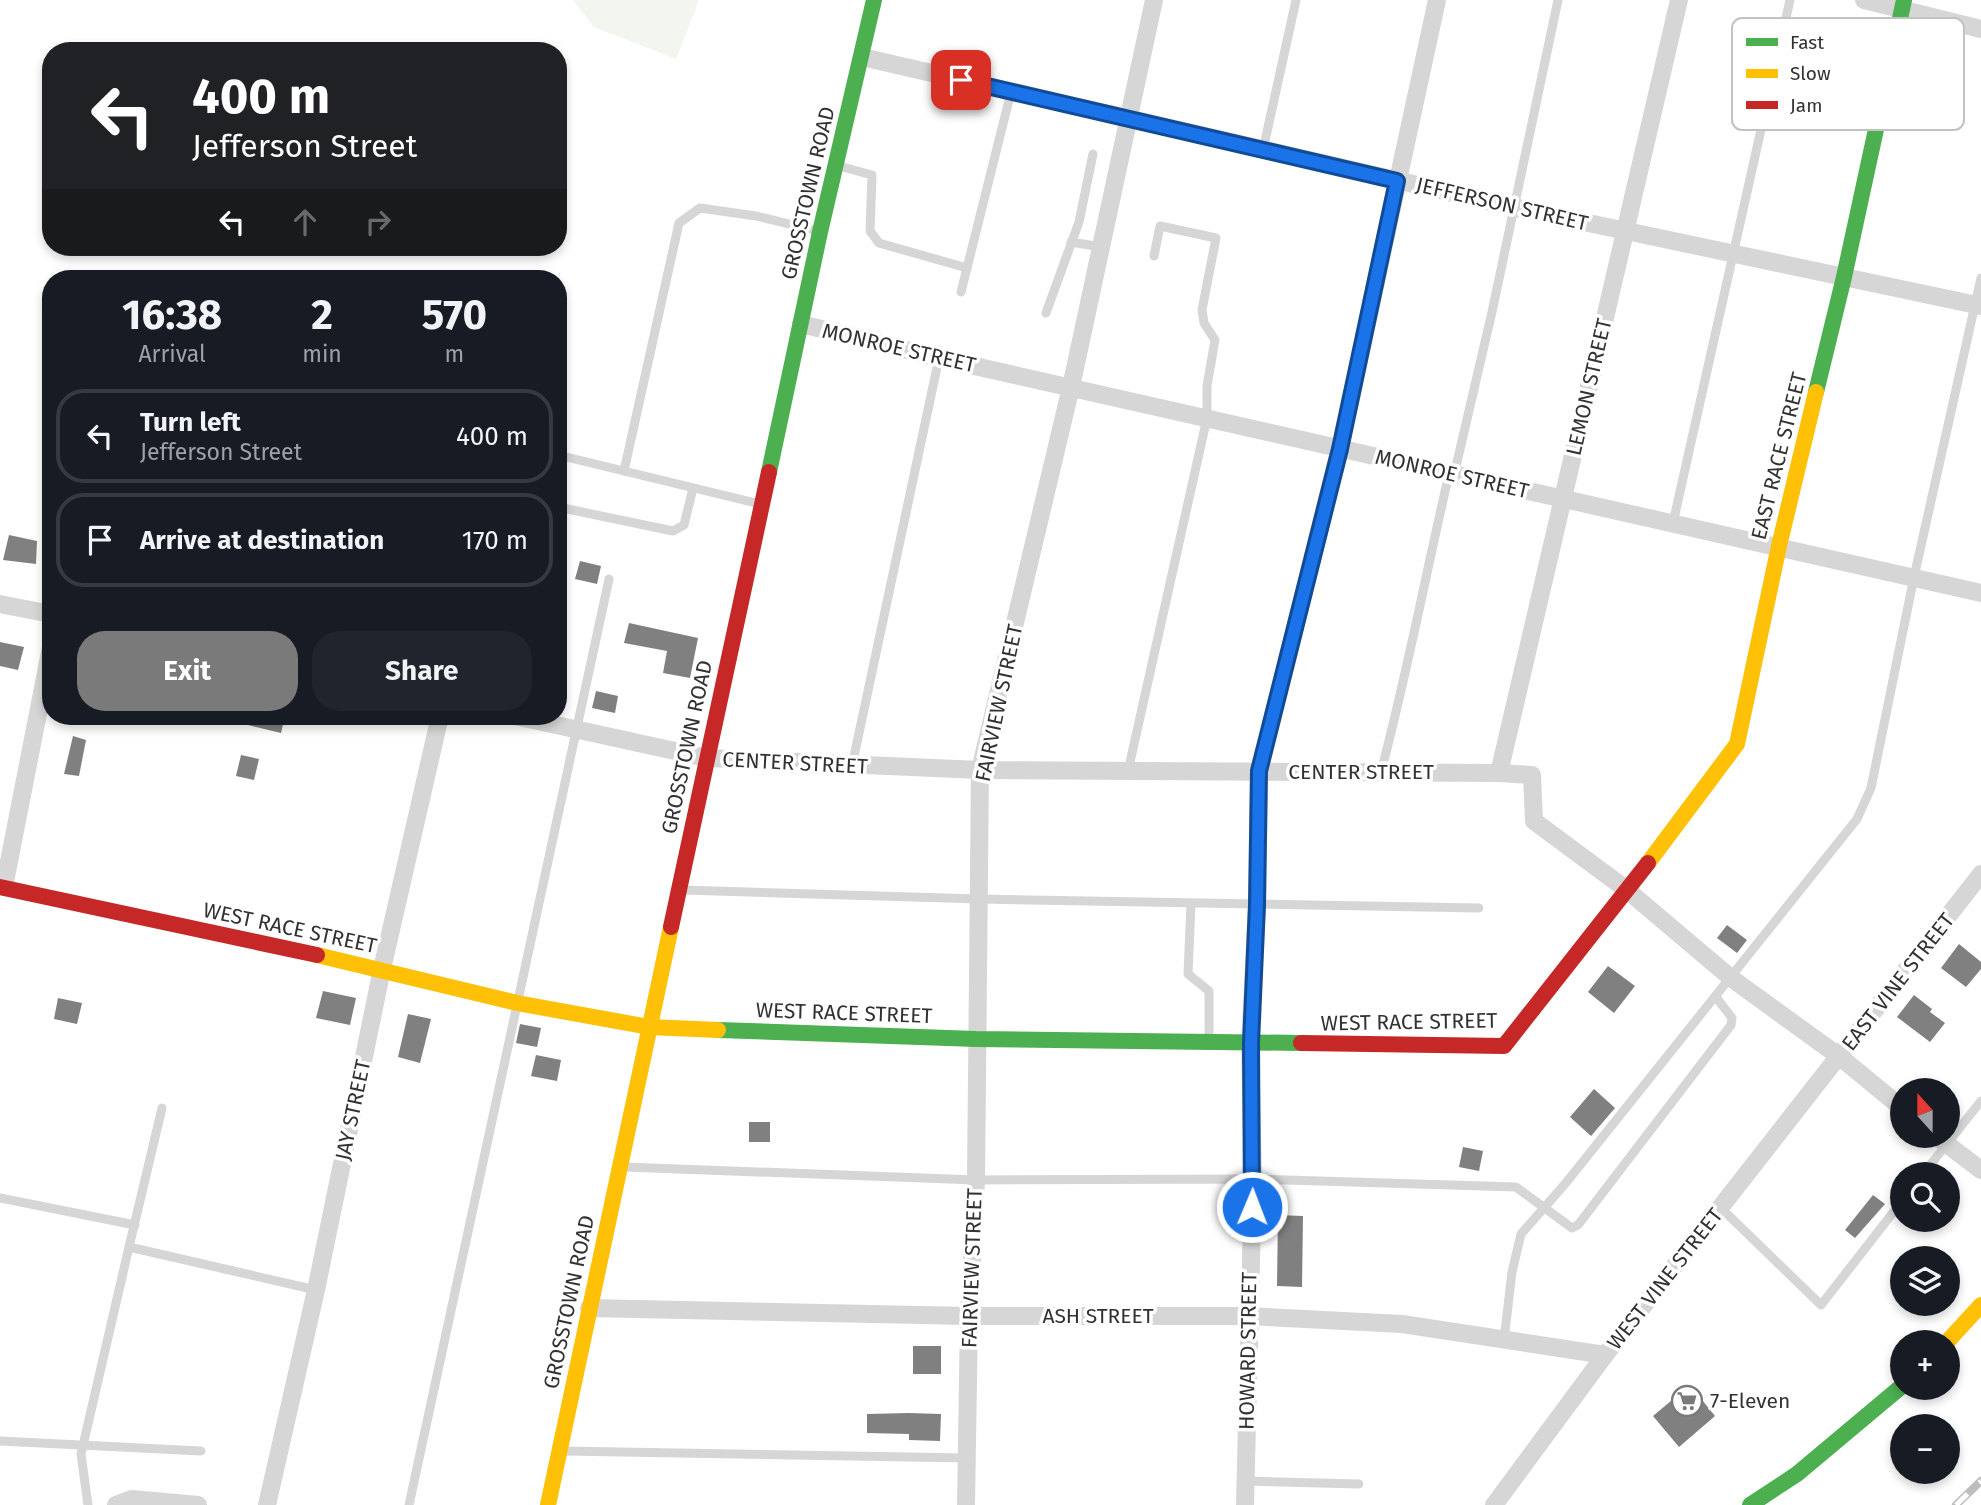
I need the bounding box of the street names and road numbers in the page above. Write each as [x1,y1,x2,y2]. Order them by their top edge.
street label: GROSSTOWN ROAD [775,104,841,282]
street label: JEFFERSON STREET [1413,172,1591,236]
street label: LEMON STREET [1561,316,1617,458]
street label: MONROE STREET [820,318,978,378]
street label: EAST RACE STREET [1746,369,1812,542]
street label: MONROE STREET [1373,444,1531,504]
street label: FAIRVIEW STREET [970,622,1028,784]
street label: GROSSTOWN ROAD [656,658,718,836]
street label: CENTER STREET [722,746,869,780]
street label: CENTER STREET [1288,759,1434,785]
street label: WEST RACE STREET [201,897,379,959]
street label: EAST VINE STREET [1836,908,1960,1056]
street label: WEST RACE STREET [755,997,933,1029]
street label: WEST RACE STREET [1320,1007,1498,1037]
street label: JAY STREET [330,1057,376,1163]
street label: FAIRVIEW STREET [956,1187,988,1348]
street label: WEST VINE STREET [1602,1203,1728,1355]
street label: GROSSTOWN ROAD [538,1213,600,1391]
street label: HOWARD STREET [1234,1272,1262,1430]
street label: ASH STREET [1042,1303,1154,1329]

